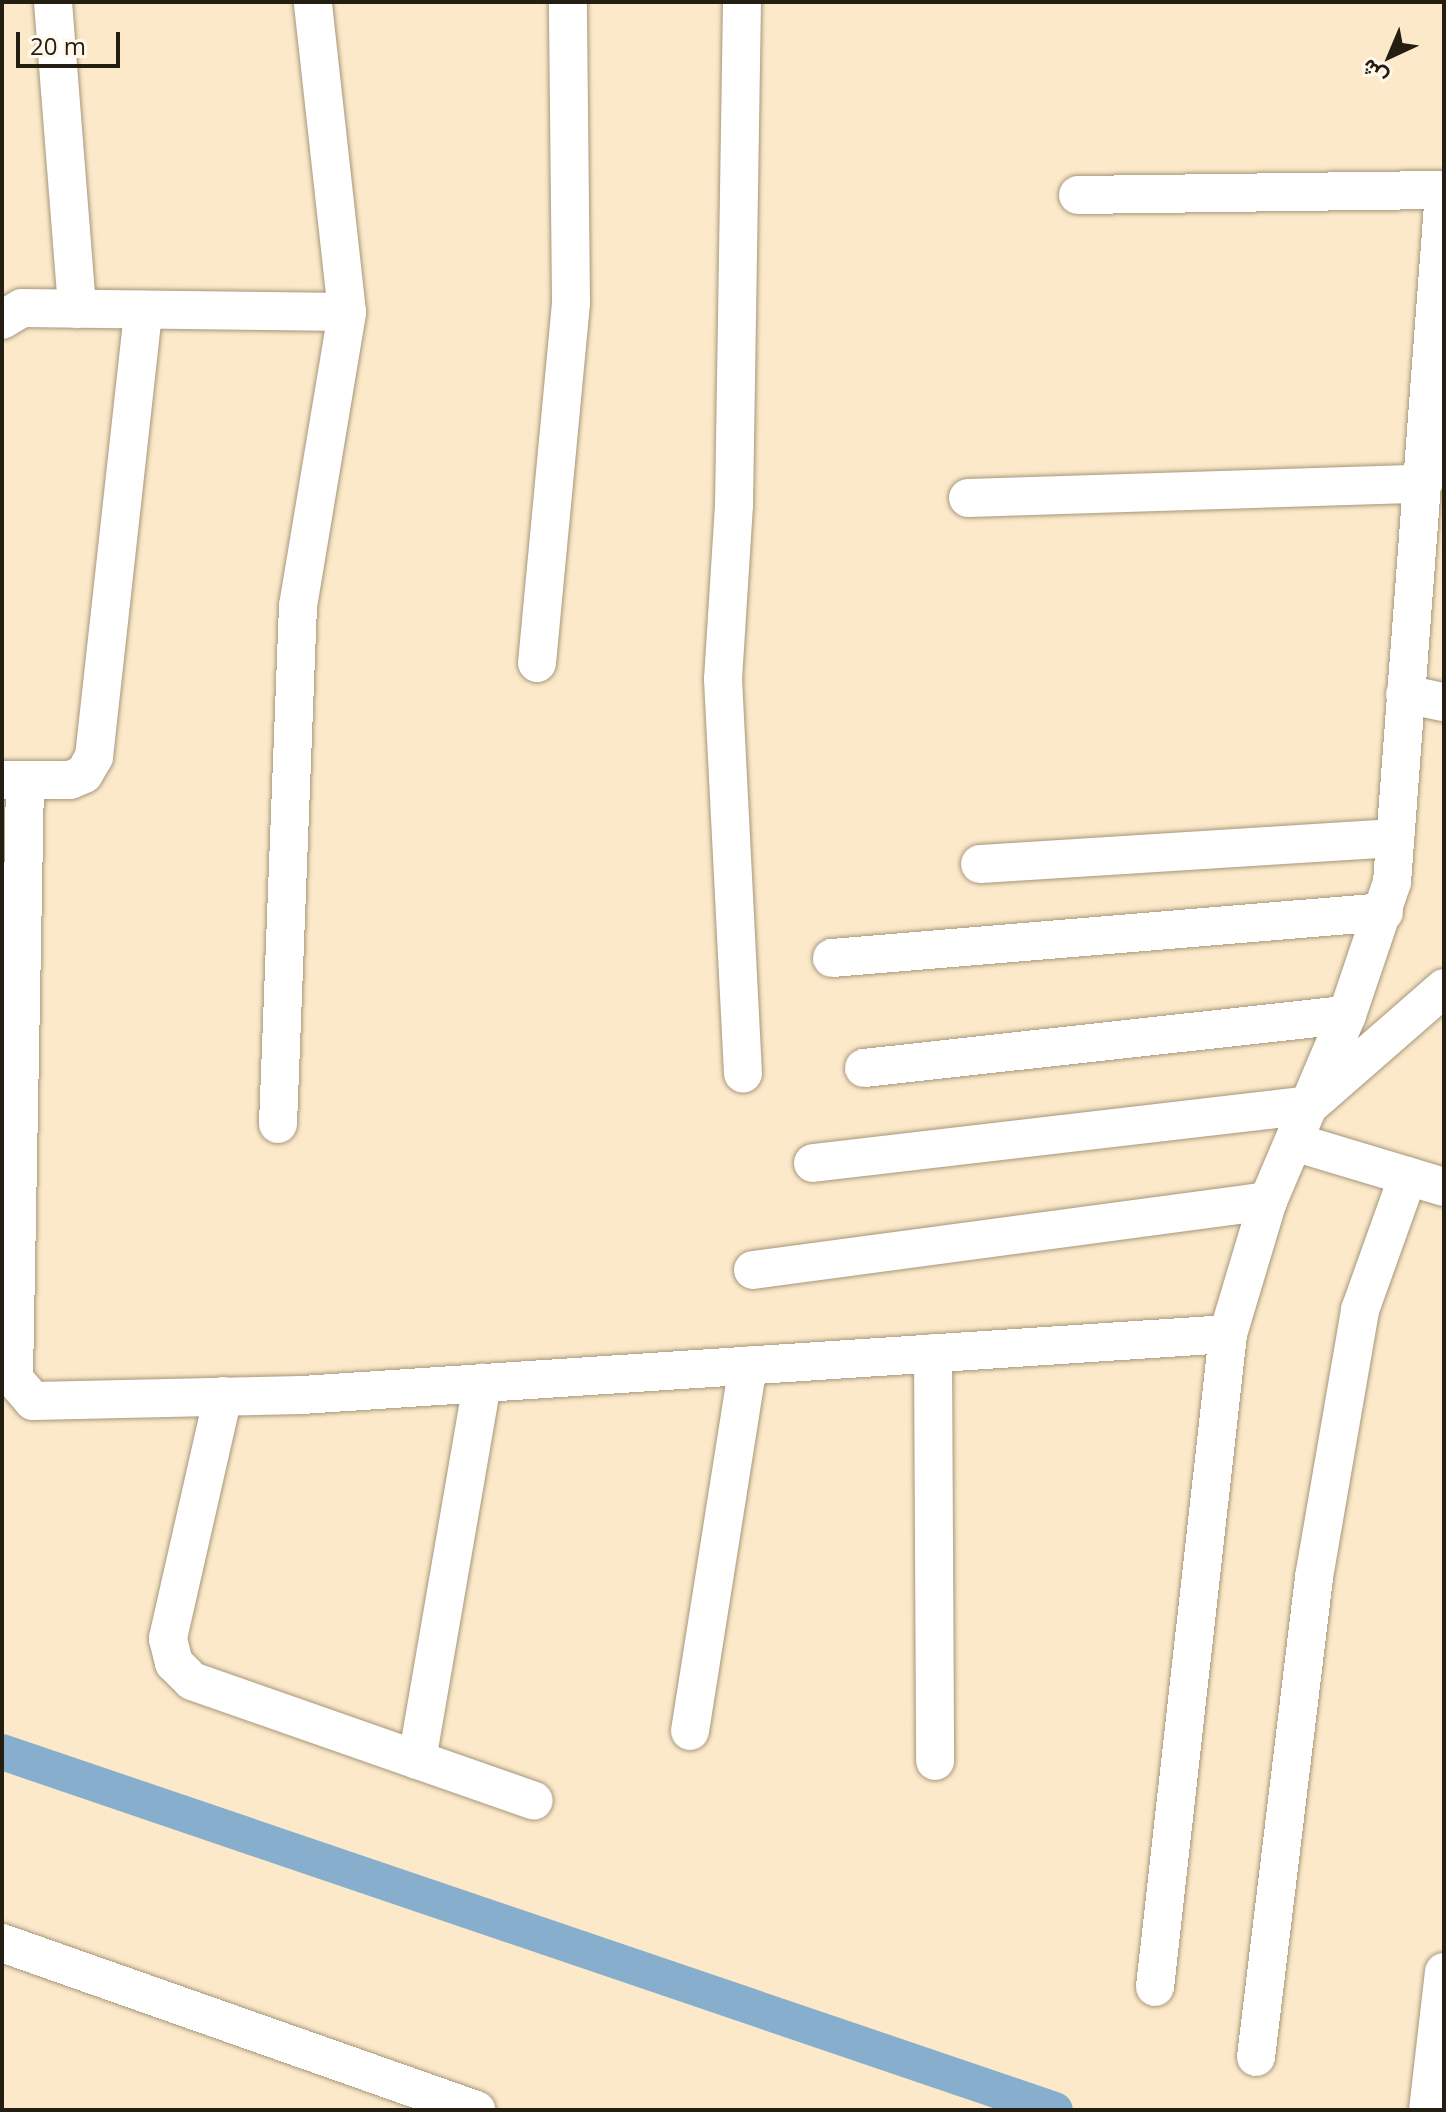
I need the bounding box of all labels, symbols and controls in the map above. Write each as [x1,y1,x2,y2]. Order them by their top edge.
scale bar [20,16,124,66]
north arrow [1350,16,1430,96]
text: 20 m [30,29,86,62]
text: ش [1353,53,1393,93]

